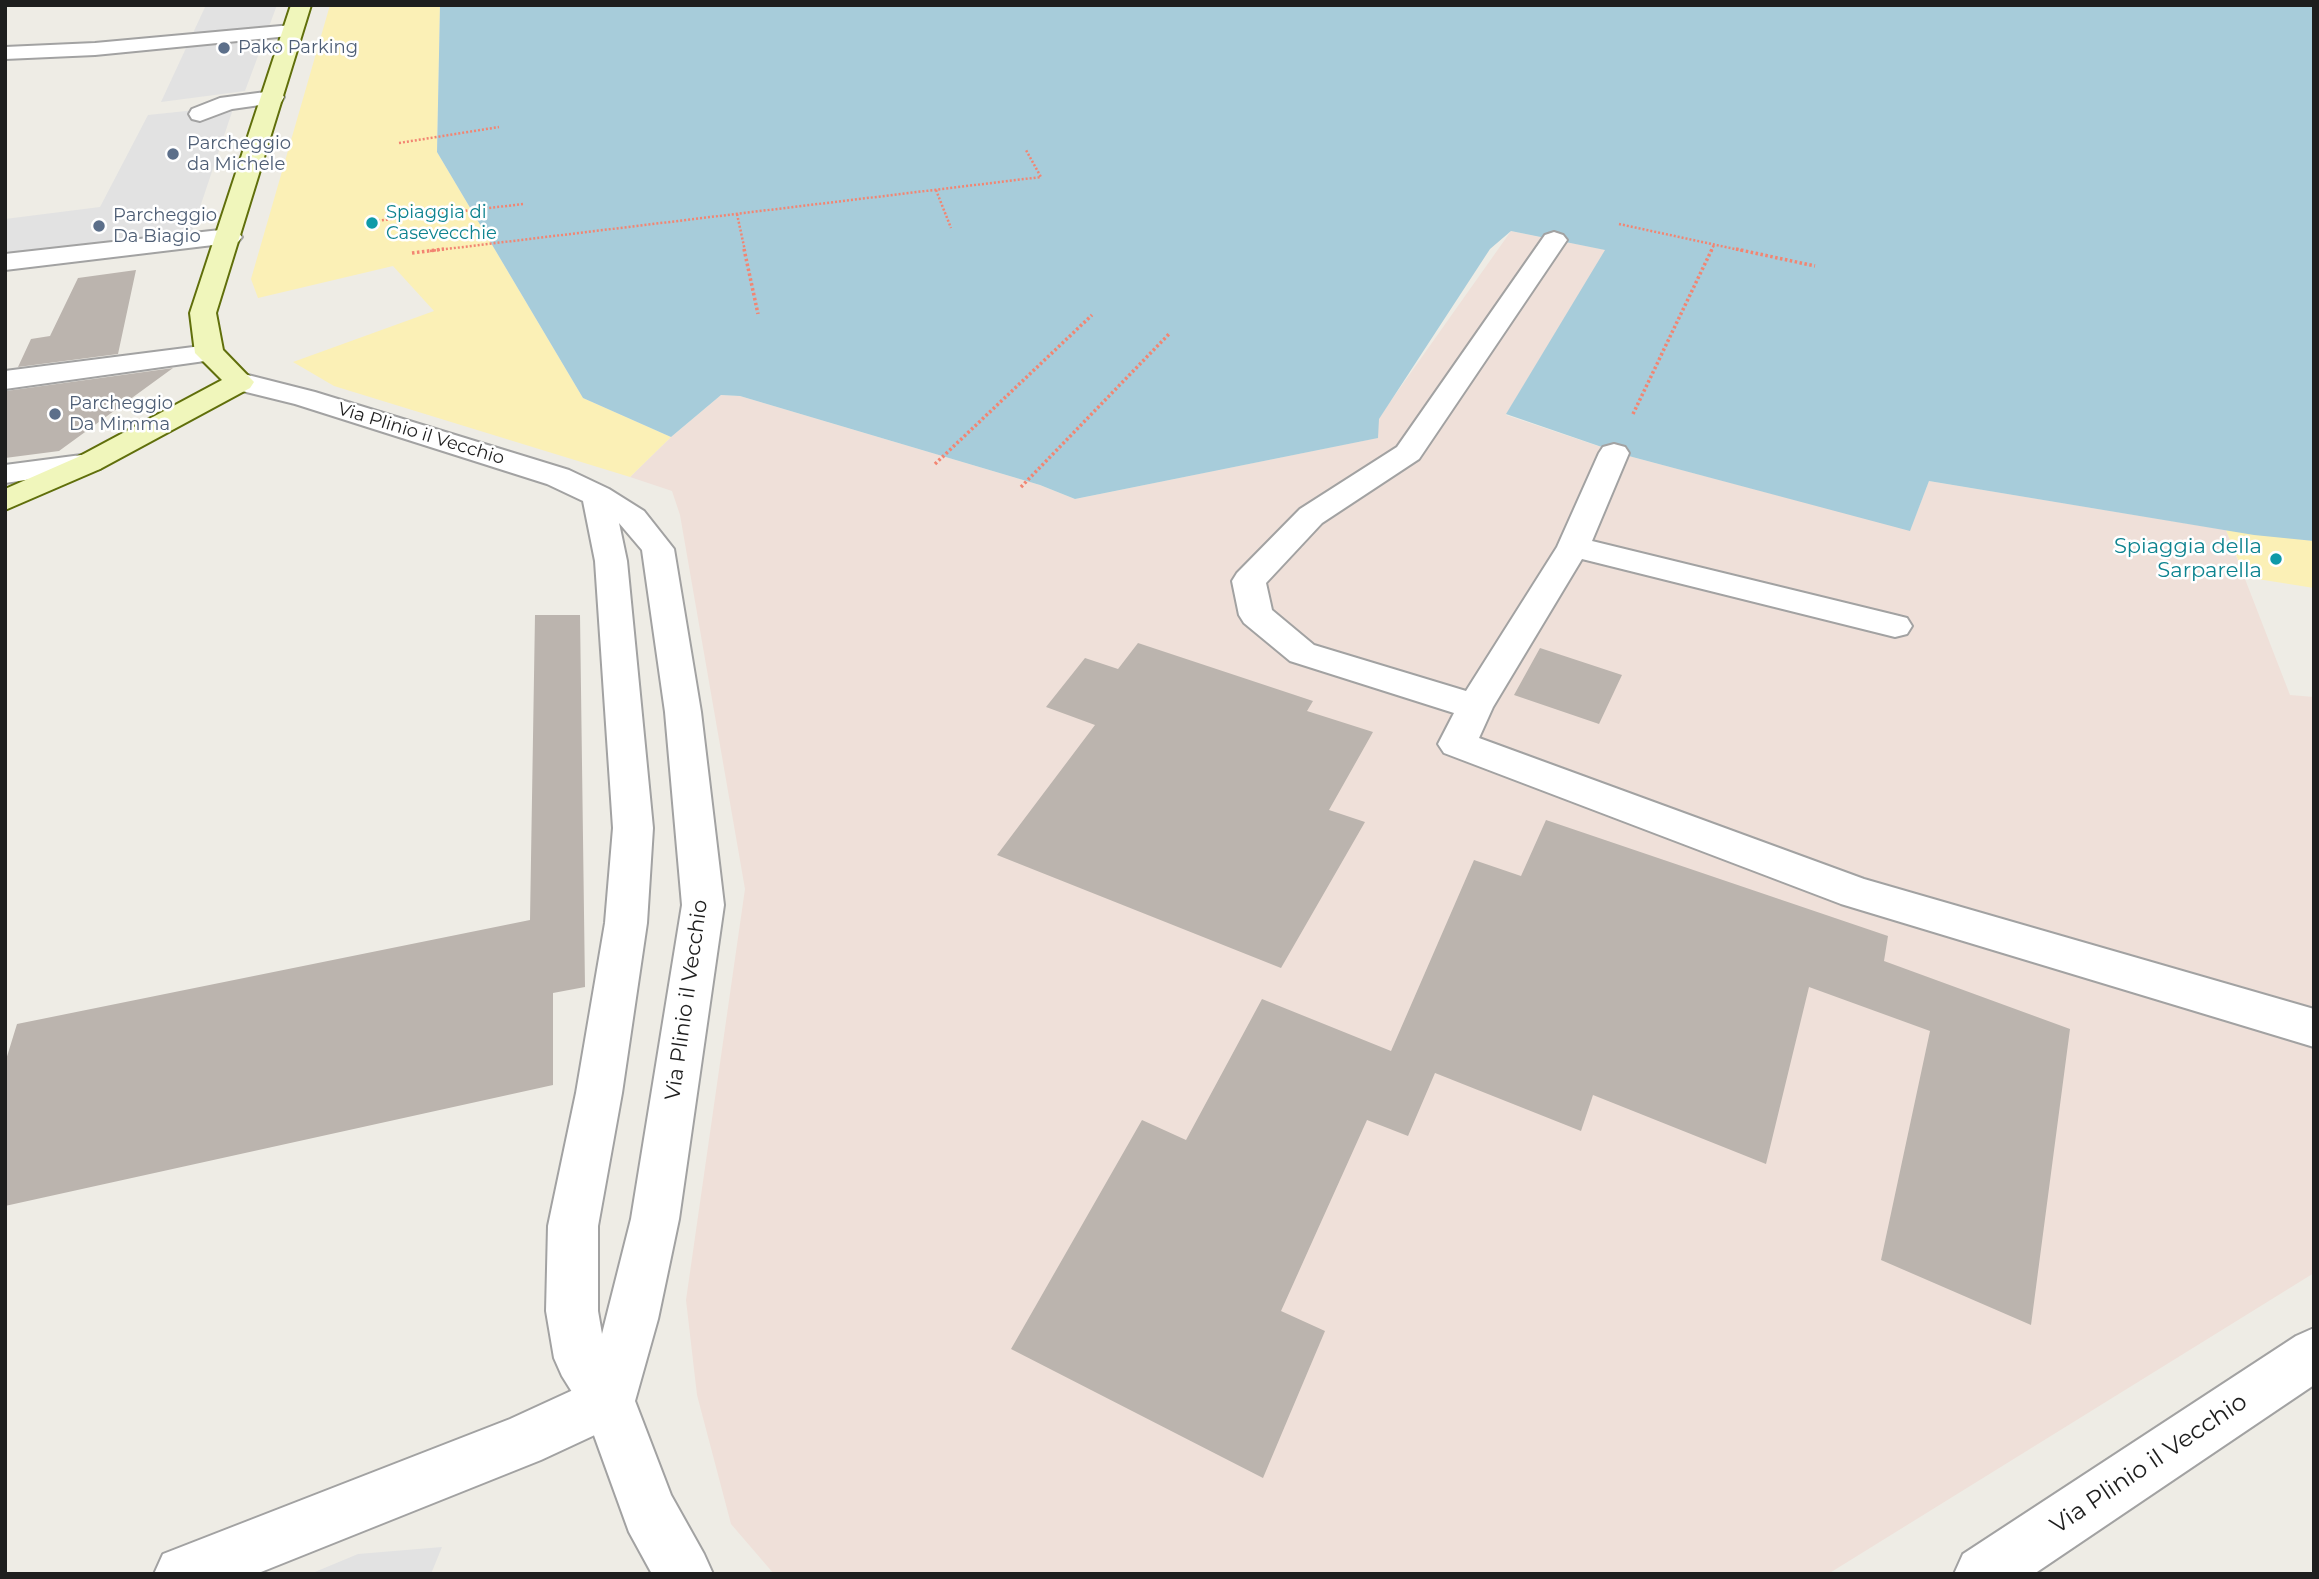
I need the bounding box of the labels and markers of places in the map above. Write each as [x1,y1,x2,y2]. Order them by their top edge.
place label: Pako Parking [238,37,358,59]
marker: Pako Parking [216,40,232,56]
place label: Parcheggio da Michele [187,133,291,176]
marker: Parcheggio da Michele [165,146,181,162]
place label: Spiaggia di Casevecchie [386,202,497,244]
place label: Parcheggio Da Biagio [113,205,217,248]
marker: Spiaggia di Casevecchie [364,215,380,231]
marker: Parcheggio Da Biagio [91,218,107,234]
place label: Parcheggio Da Mimma [69,393,173,436]
marker: Parcheggio Da Mimma [47,406,63,422]
place label: Spiaggia della Sarparella [2114,534,2262,584]
marker: Spiaggia della Sarparella [2268,551,2284,567]

